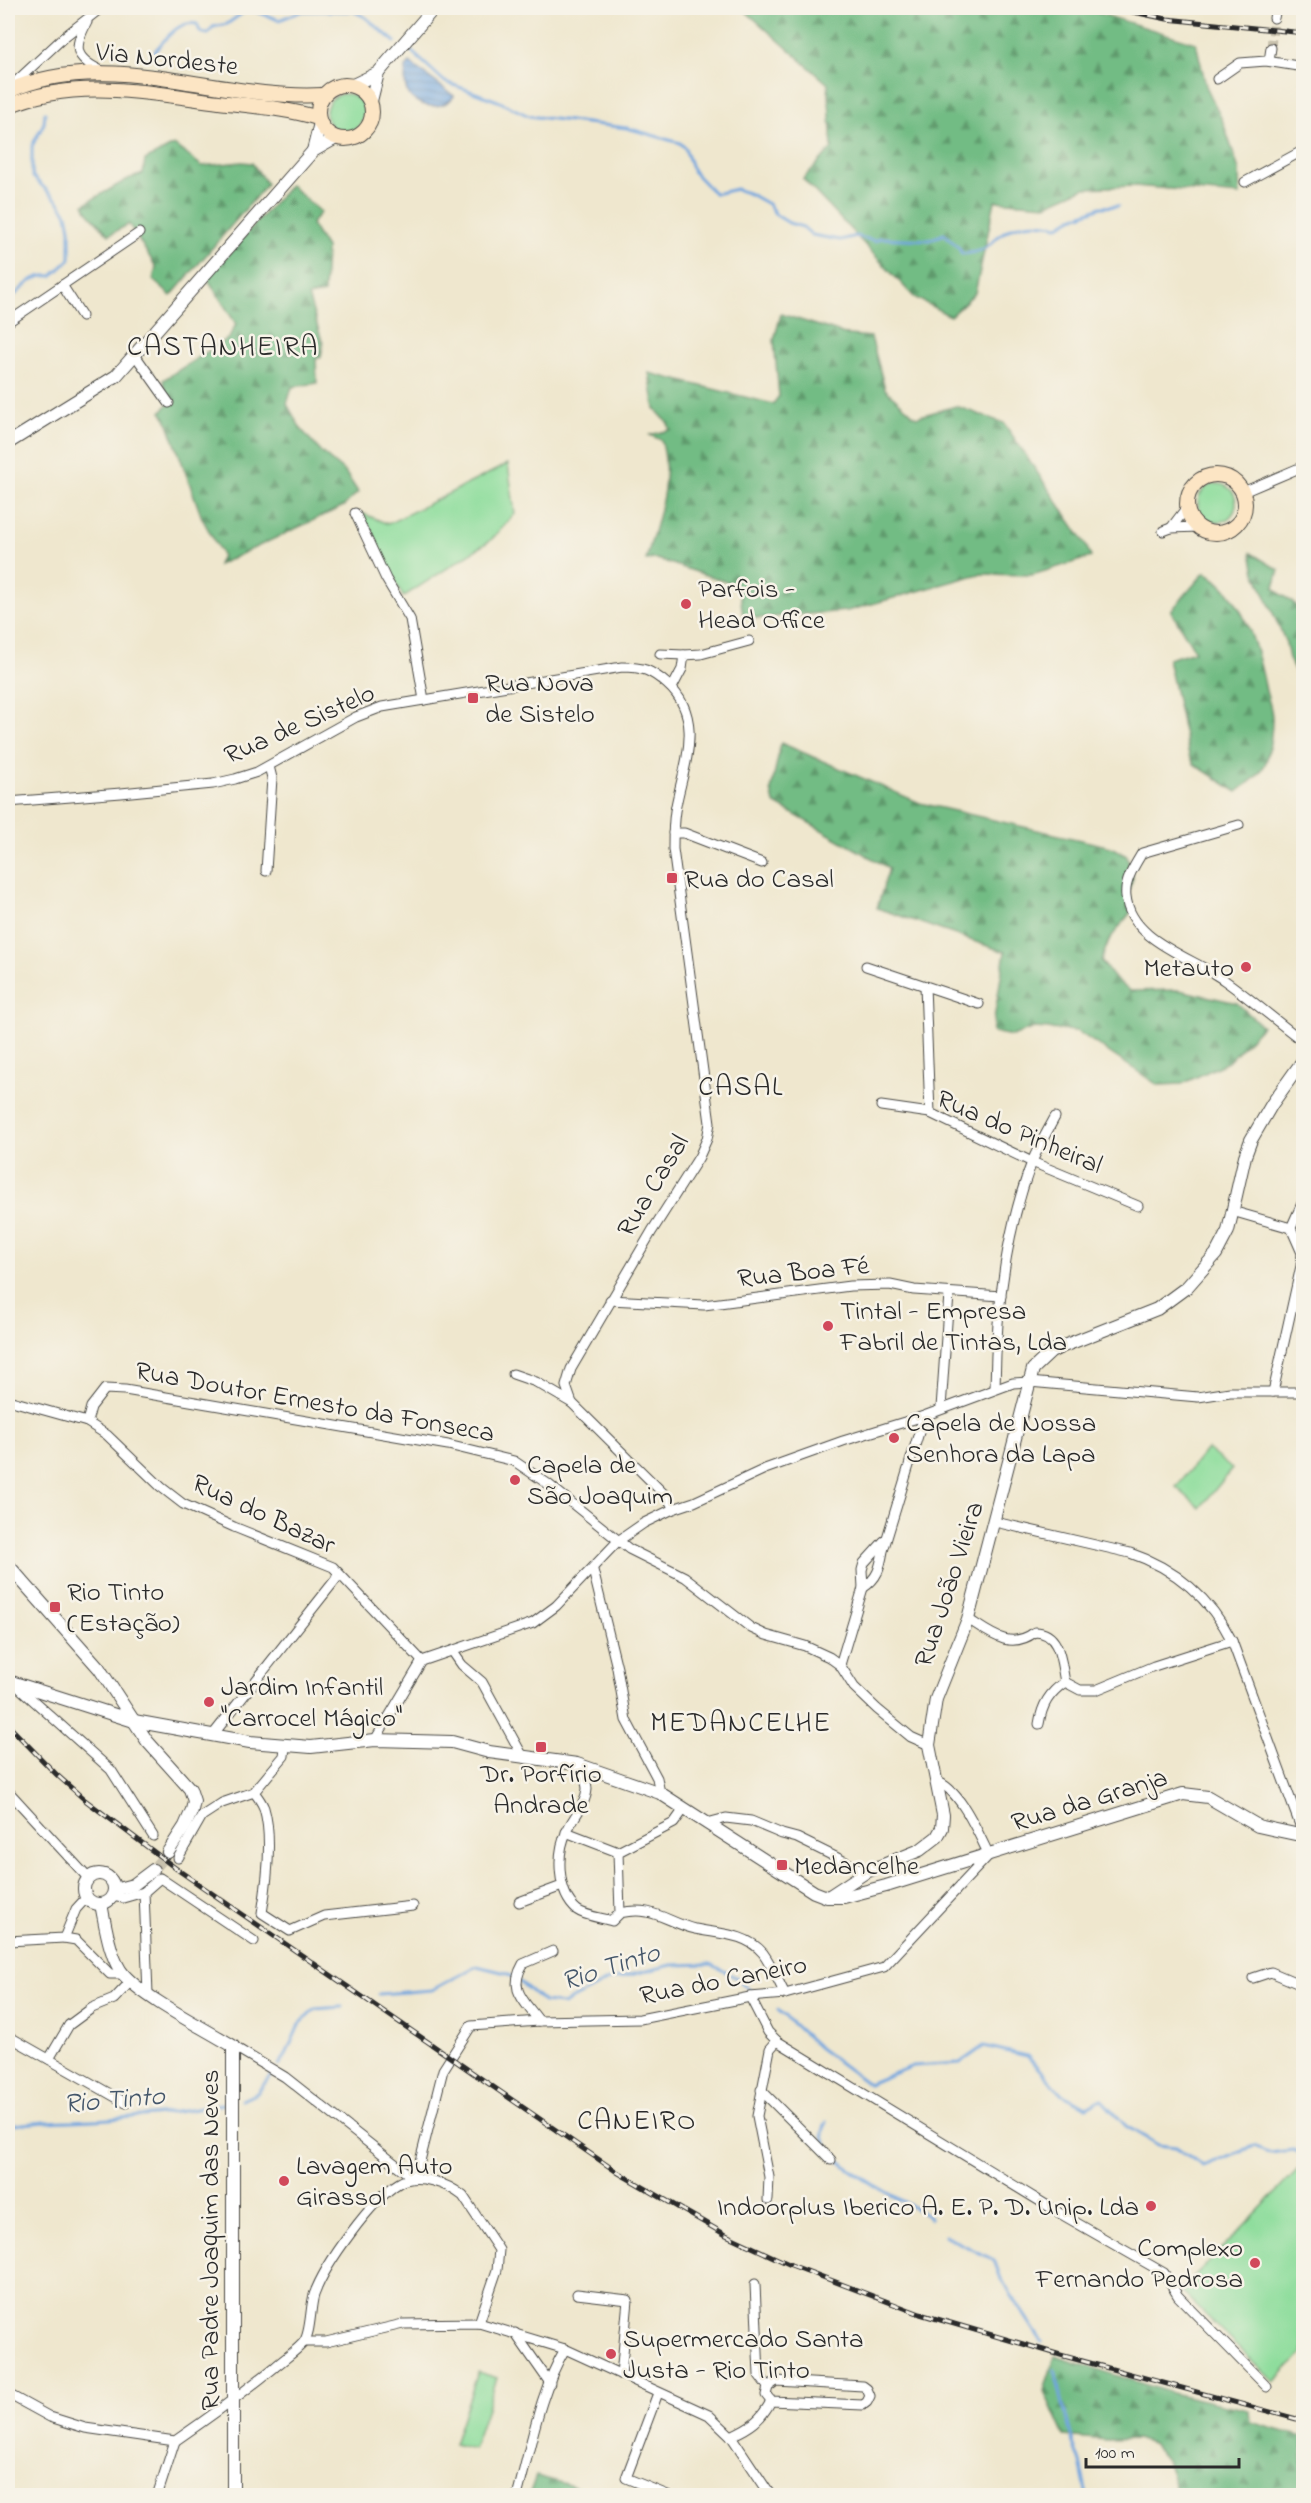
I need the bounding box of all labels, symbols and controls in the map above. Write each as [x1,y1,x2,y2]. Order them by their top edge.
street label: Via Nordeste [93,34,241,87]
district label: CASTANHEIRA [127,328,319,369]
place label: Parfois - Head Office [698,571,826,641]
marker: Parfois - Head Office [679,597,693,611]
place label: Rua Nova de Sistelo [485,665,595,735]
street label: Rua de Sistelo [218,675,382,776]
marker: Rua Nova de Sistelo [466,691,480,705]
place label: Rua do Casal [684,861,834,900]
marker: Rua do Casal [665,871,679,885]
place label: Metauto [1143,950,1234,989]
marker: Metauto [1239,960,1253,974]
district label: CASAL [698,1068,784,1109]
street label: Rua do Pinheiral [930,1081,1108,1186]
street label: Rua Casal [608,1127,700,1245]
street label: Rua Boa Fé [735,1247,872,1300]
place label: Tintal - Empresa Fabril de Tintas, Lda [839,1293,1067,1363]
marker: Tintal - Empresa Fabril de Tintas, Lda [821,1319,835,1333]
street label: Rua Doutor Ernesto da Fonseca [132,1353,497,1454]
place label: Capela de Nossa Senhora da Lapa [906,1405,1096,1475]
marker: Capela de Nossa Senhora da Lapa [887,1431,901,1445]
place label: Capela de São Joaquim [527,1447,673,1517]
street label: Rua do Bazar [185,1465,342,1566]
marker: Capela de São Joaquim [508,1473,522,1487]
street label: Rua João Vieira [905,1497,996,1673]
place label: Rio Tinto (Estação) [67,1574,180,1644]
marker: Rio Tinto (Estação) [48,1600,62,1614]
place label: Jardim Infantil "Carrocel Mágico" [221,1669,402,1739]
marker: Jardim Infantil "Carrocel Mágico" [202,1695,216,1709]
district label: MEDANCELHE [650,1704,832,1745]
marker: Dr. Porfírio Andrade [534,1740,548,1754]
place label: Dr. Porfírio Andrade [479,1756,602,1826]
street label: Rua da Granja [1007,1759,1173,1844]
place label: Medancelhe [794,1848,920,1887]
marker: Medancelhe [775,1858,789,1872]
water label: Rio Tinto [557,1933,667,2003]
street label: Rua do Caneiro [636,1946,810,2017]
street label: Rua Padre Joaquim das Neves [192,2069,231,2411]
water label: Rio Tinto [62,2077,168,2126]
district label: CANEIRO [577,2102,697,2143]
place label: Lavagem Auto Girassol [296,2148,453,2218]
marker: Lavagem Auto Girassol [277,2174,291,2188]
place label: Indoorplus Iberico A. E. P. D. Unip. Lda [717,2189,1139,2228]
marker: Indoorplus Iberico A. E. P. D. Unip. Lda [1144,2199,1158,2213]
place label: Complexo Fernando Pedrosa [1035,2230,1243,2300]
marker: Complexo Fernando Pedrosa [1248,2256,1262,2270]
place label: Supermercado Santa Justa - Rio Tinto [623,2321,864,2391]
marker: Supermercado Santa Justa - Rio Tinto [604,2347,618,2361]
scale bar [1086,2431,1239,2469]
text: 100 m [1095,2441,1135,2467]

